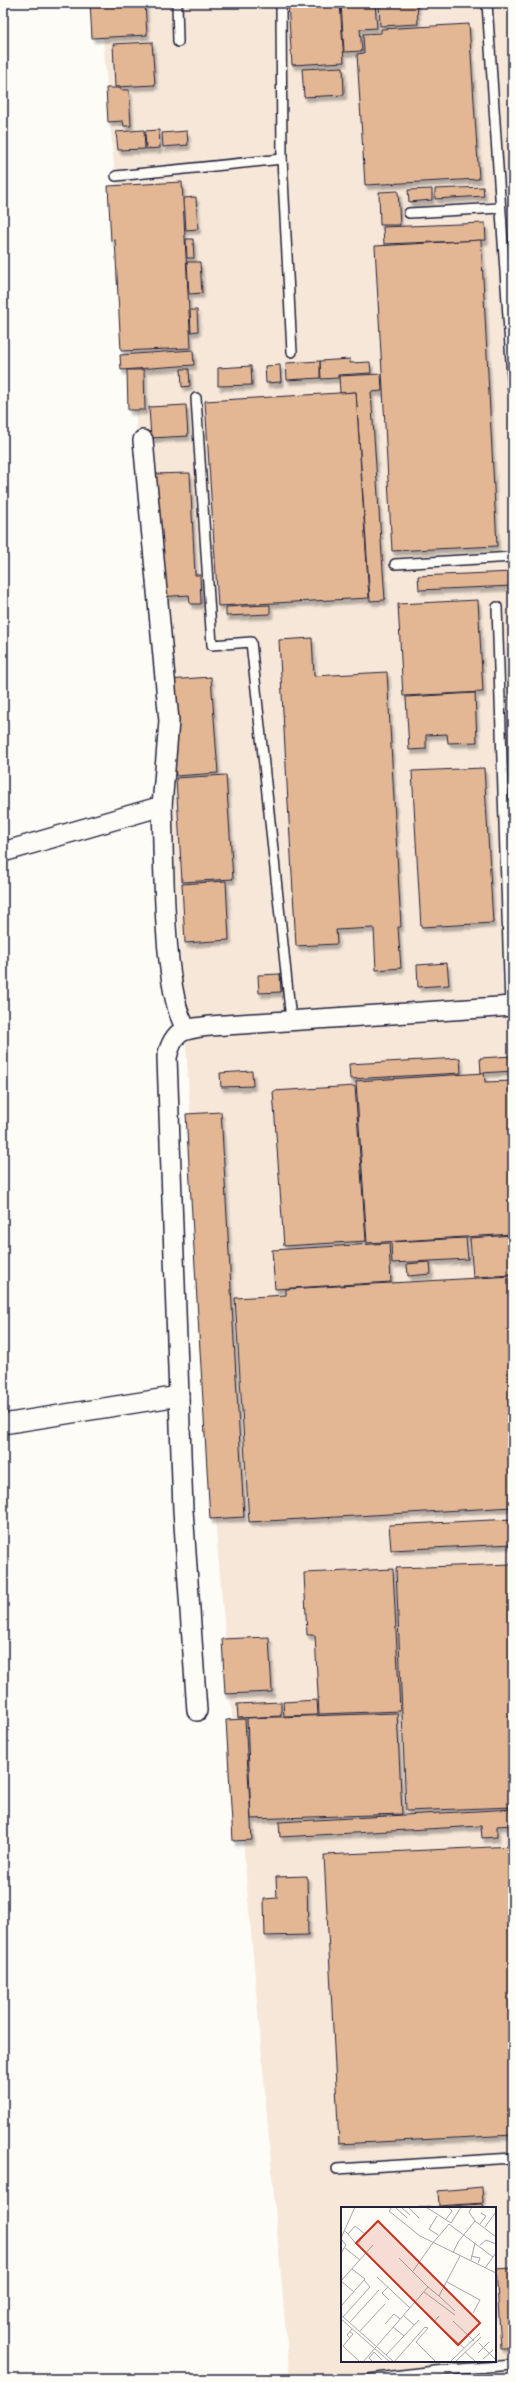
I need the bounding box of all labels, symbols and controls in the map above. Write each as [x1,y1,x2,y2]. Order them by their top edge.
inset map [341,2207,496,2362]

